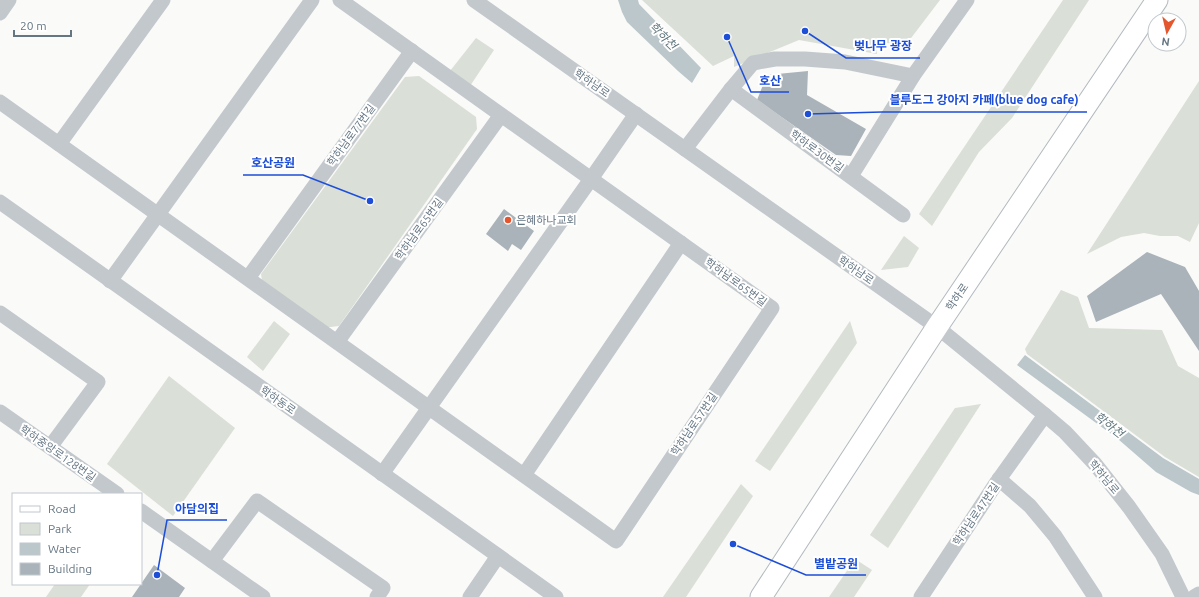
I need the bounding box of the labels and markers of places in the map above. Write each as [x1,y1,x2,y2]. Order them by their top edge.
callout: 벚나무 광장 [846,34,920,58]
callout: 호산 [751,68,789,92]
callout: 블루도그 강아지 카페(blue dog cafe) [882,88,1087,112]
callout: 호산공원 [243,151,303,175]
place label: 은혜하나교회 [516,214,577,226]
marker: 은혜하나교회 [503,215,513,225]
callout: 아담의집 [167,496,227,520]
callout: 별밭공원 [806,551,866,575]

